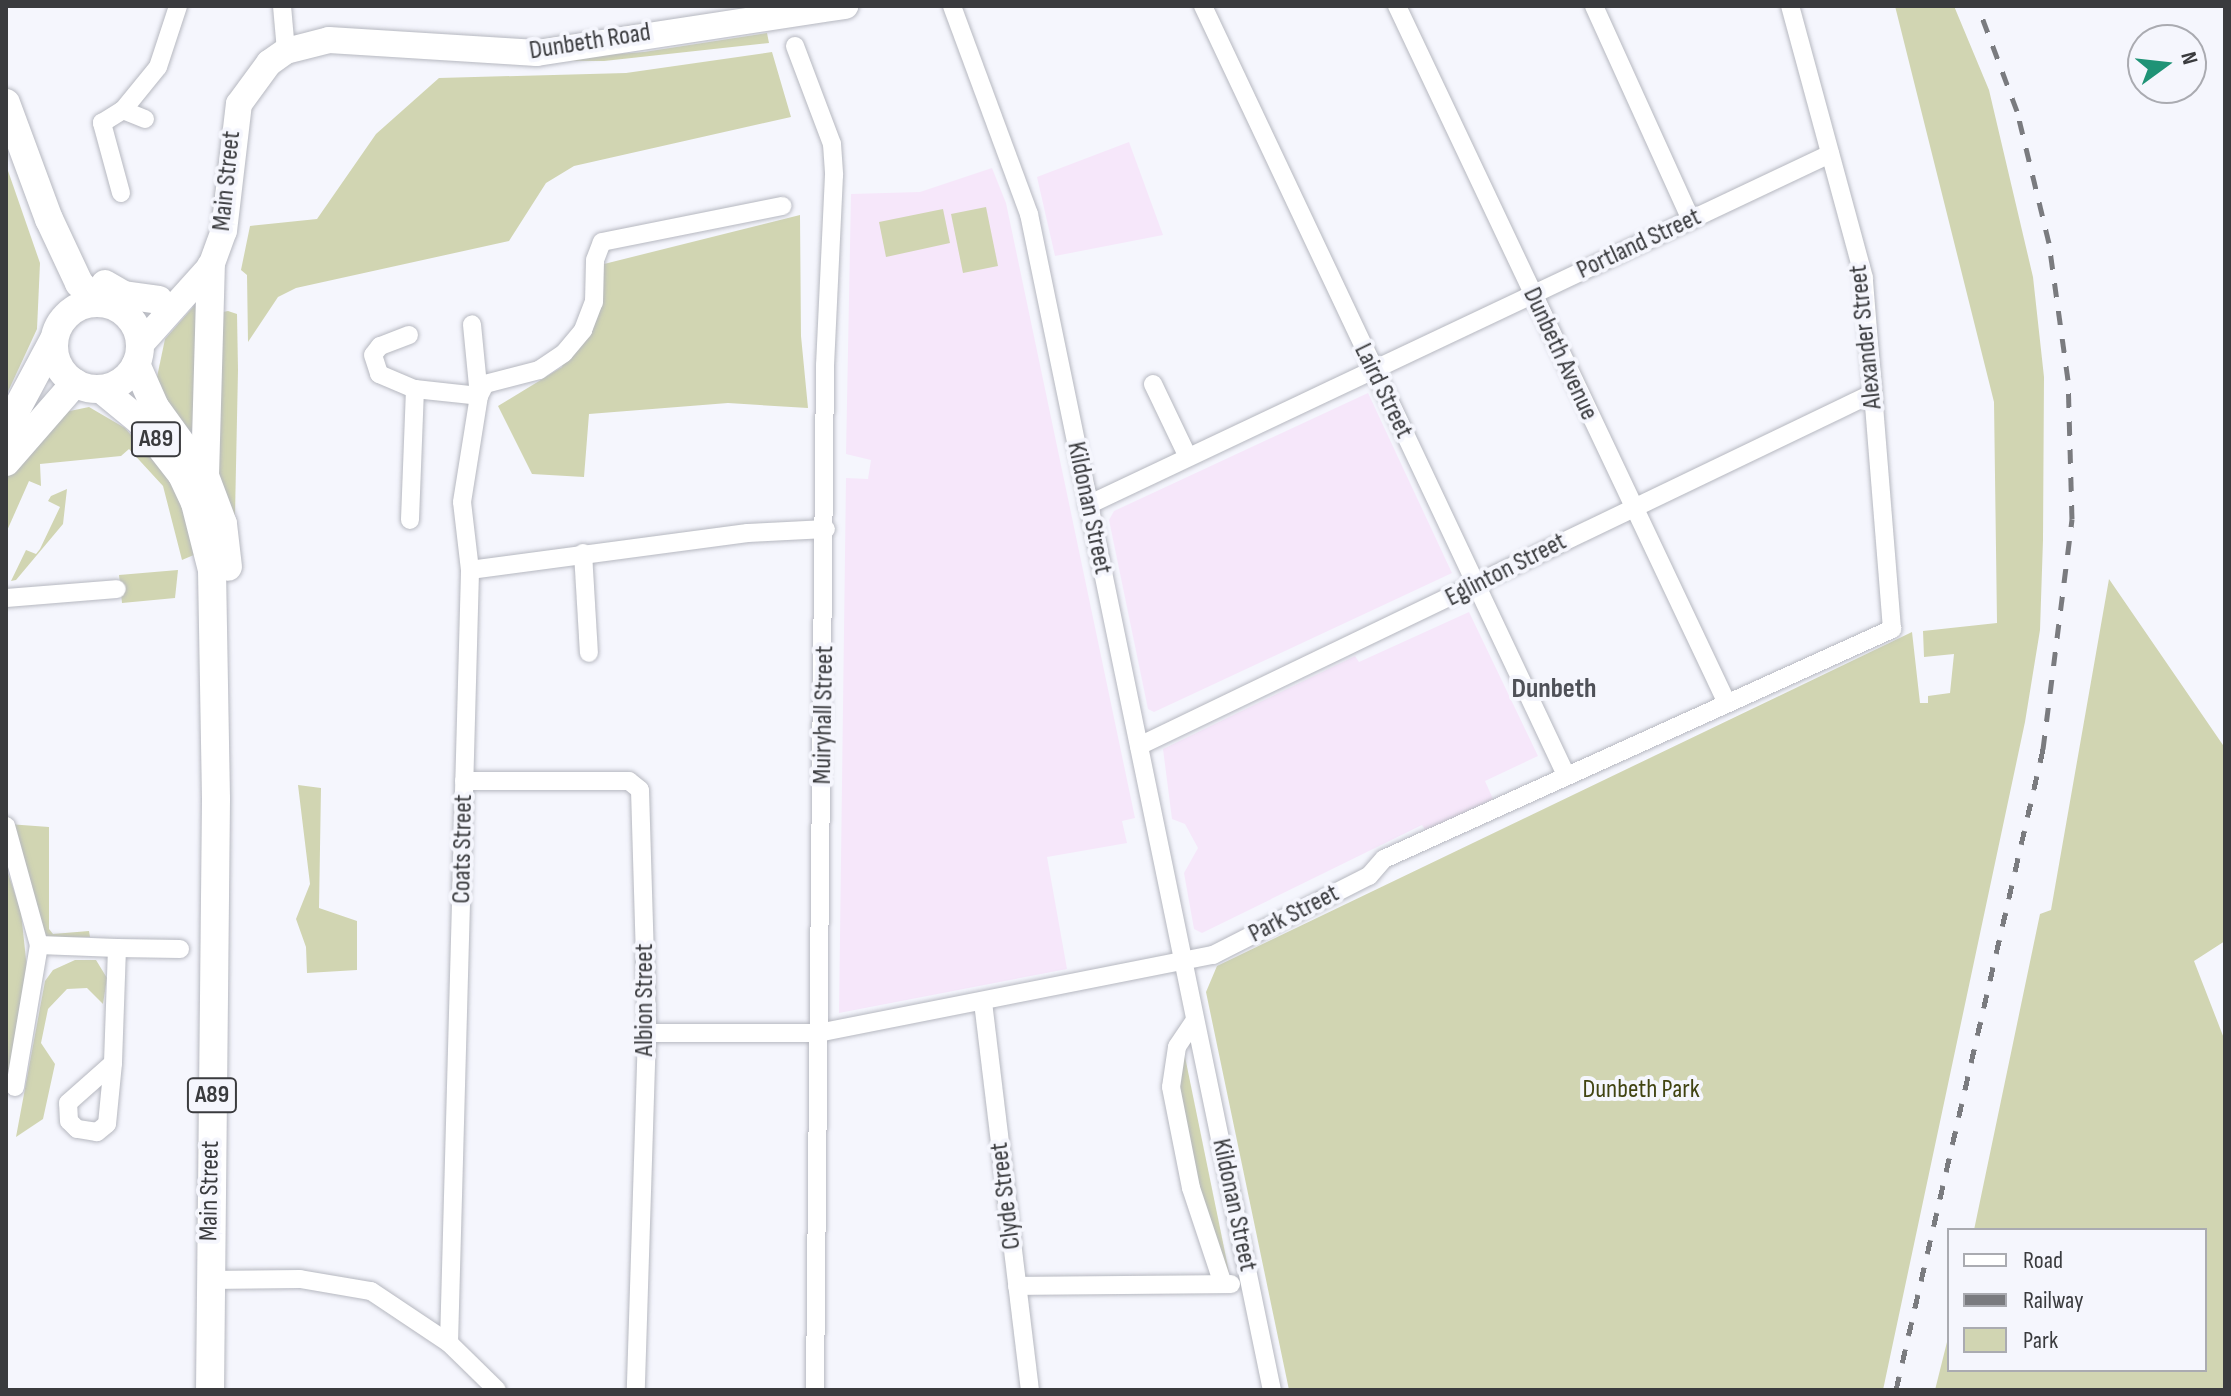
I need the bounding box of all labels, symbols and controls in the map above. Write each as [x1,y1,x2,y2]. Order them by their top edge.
street label: Dunbeth Road [527,17,653,67]
north arrow [2127,24,2207,104]
text: N [2174,49,2203,67]
street label: Main Street [206,129,248,233]
street label: Portland Street [1572,202,1706,286]
street label: Alexander Street [1843,263,1889,411]
street label: Dunbeth Avenue [1516,283,1604,425]
street label: Laird Street [1347,339,1419,443]
road number: A89 [130,419,182,459]
street label: Kildonan Street [1060,439,1118,577]
street label: Eglinton Street [1440,526,1572,614]
street label: Muiryhall Street [807,645,841,785]
district label: Dunbeth [1512,672,1596,706]
street label: Coats Street [446,794,480,904]
street label: Park Street [1244,878,1344,950]
street label: Albion Street [629,944,661,1056]
park label: Dunbeth Park [1582,1074,1700,1106]
road number: A89 [186,1075,238,1115]
street label: Kildonan Street [1205,1136,1263,1274]
street label: Main Street [194,1141,226,1241]
street label: Clyde Street [984,1141,1028,1251]
legend [1947,1228,2207,1372]
text: Road [2023,1246,2063,1275]
text: Railway [2023,1286,2083,1315]
text: Park [2023,1326,2058,1355]

